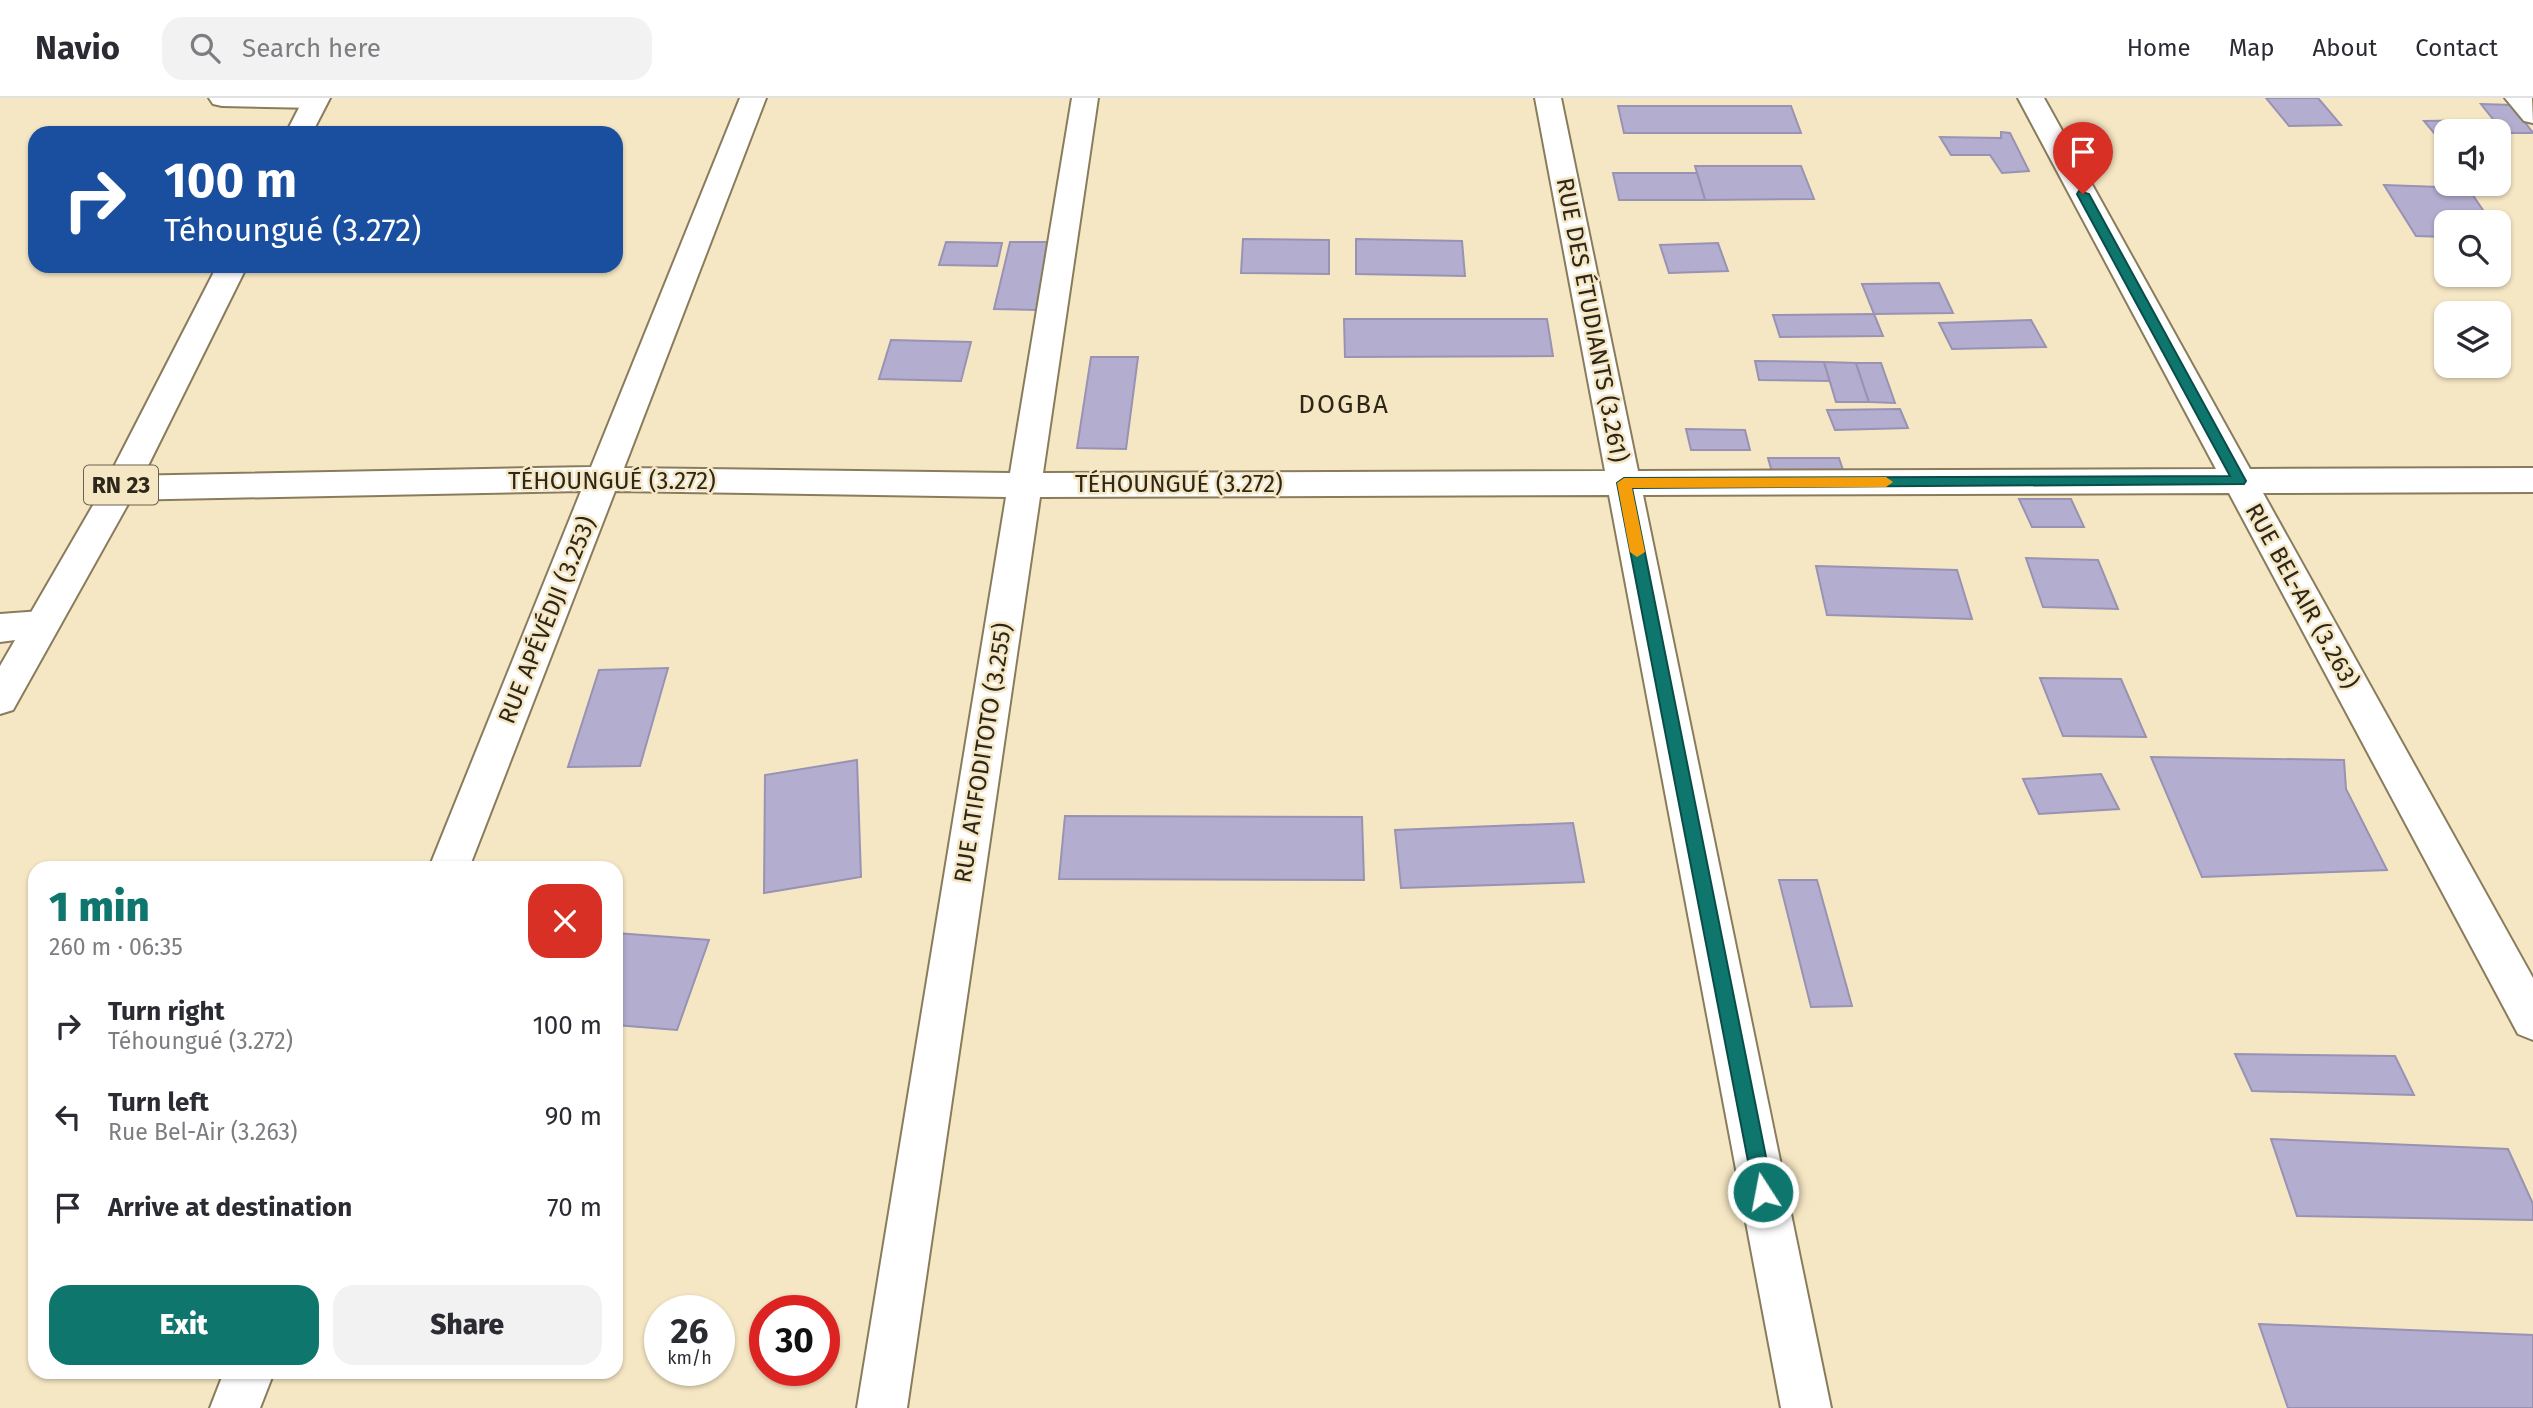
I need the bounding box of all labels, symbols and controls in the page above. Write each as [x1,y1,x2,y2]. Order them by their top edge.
search box [162,17,652,80]
text: Navio [35,28,120,68]
icon: search [186,29,224,67]
text: Search here [242,33,381,64]
text: Home [2127,34,2191,62]
text: Map [2229,34,2275,62]
text: About [2313,34,2377,62]
text: Contact [2415,34,2498,62]
map controls [2434,119,2511,378]
button: sound [2434,119,2511,196]
pin [2053,122,2113,194]
icon: arrive [2064,133,2102,171]
text: 100 m [164,151,297,210]
icon: right [49,154,140,245]
street label: RUE DES ÉTUDIANTS (3.261) [1551,175,1634,465]
button: search [2434,210,2511,287]
text: Téhoungué (3.272) [164,211,421,249]
button: layers [2434,301,2511,378]
district label: DOGBA [1298,389,1390,420]
road number: RN 23 [84,466,158,504]
street label: TÉHOUNGUÉ (3.272) [508,466,716,495]
street label: TÉHOUNGUÉ (3.272) [1075,469,1283,498]
street label: RUE BEL-AIR (3.263) [2240,499,2364,693]
street label: RUE APÉVÉDJI (3.253) [492,512,601,728]
street label: RUE ATIFODITOTO (3.255) [949,621,1017,885]
text: 1 min [49,882,150,932]
button: close [528,884,602,958]
text: 260 m · 06:35 [49,933,183,961]
text: Turn right [108,996,225,1027]
icon: right [49,1007,87,1045]
text: 100 m [533,1010,602,1041]
text: Téhoungué (3.272) [108,1027,293,1055]
text: Turn left [108,1087,209,1118]
icon: left [49,1098,87,1136]
text: 90 m [545,1101,602,1132]
text: Rue Bel-Air (3.263) [108,1118,297,1146]
position arrow [1726,1155,1800,1229]
icon: arrive [49,1189,87,1227]
text: Arrive at destination [108,1192,352,1223]
text: 70 m [547,1192,602,1223]
button: Exit [49,1285,319,1365]
button: Share [333,1285,602,1365]
speed limit sign: 30 [749,1295,840,1386]
text: 26 [671,1310,708,1352]
text: km/h [667,1347,712,1369]

